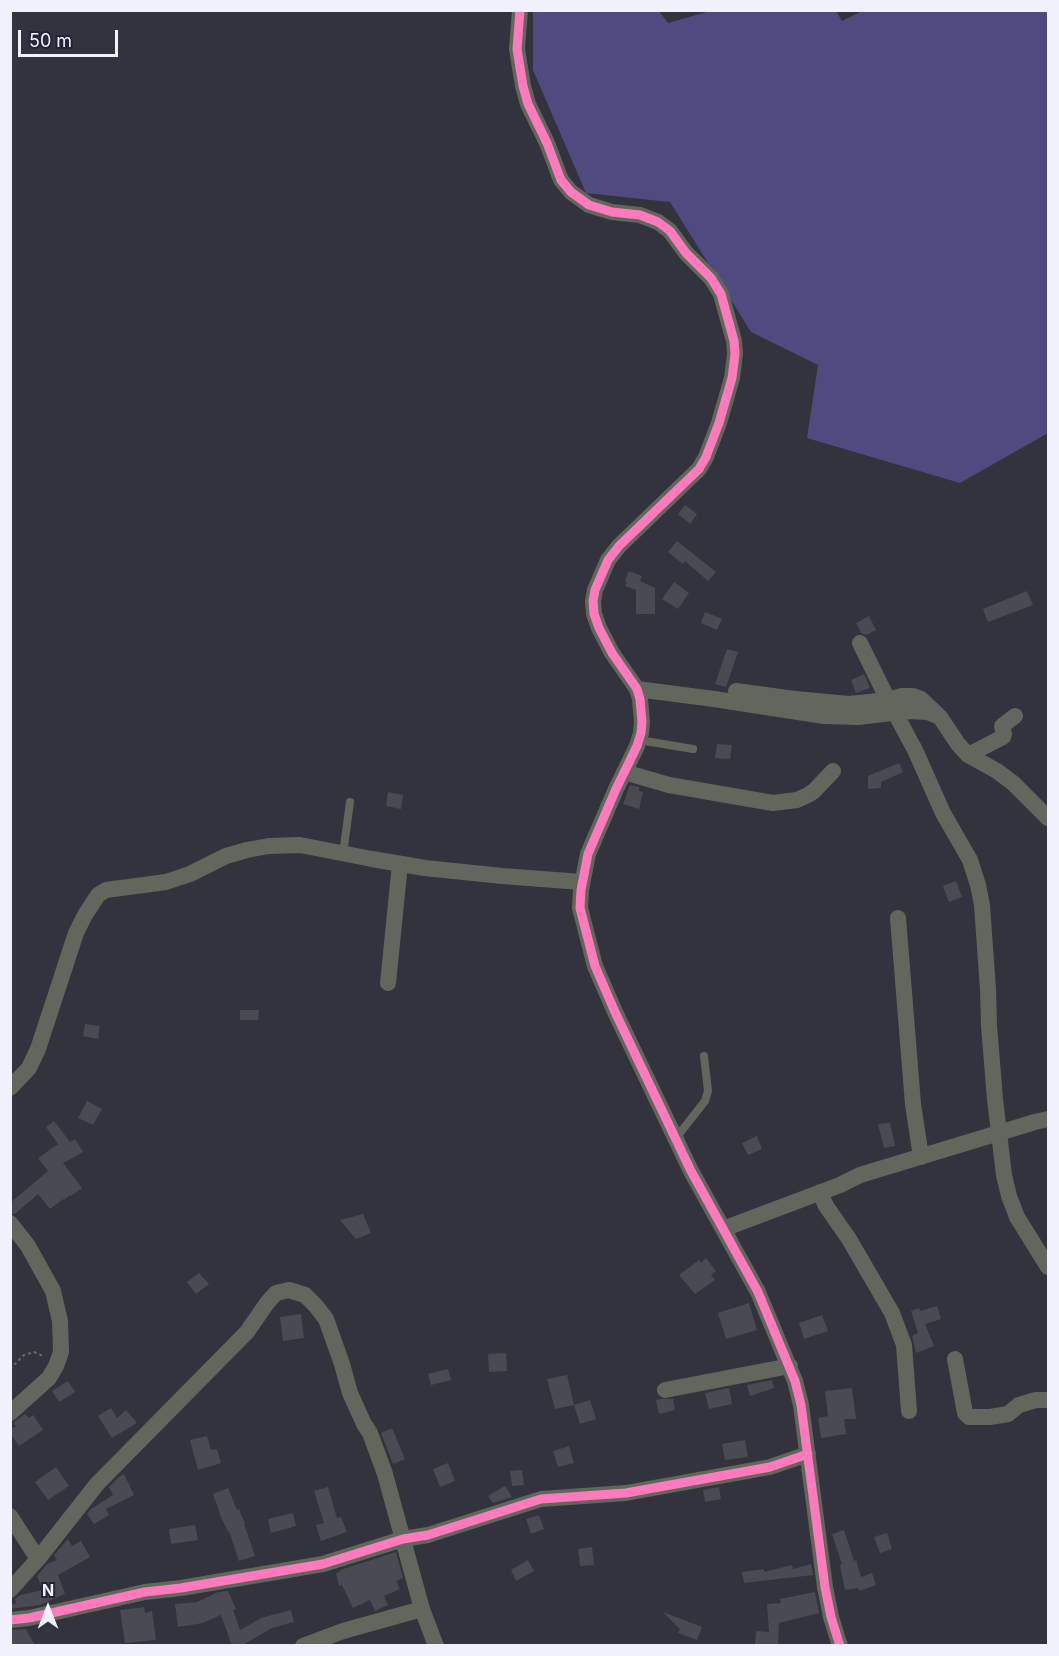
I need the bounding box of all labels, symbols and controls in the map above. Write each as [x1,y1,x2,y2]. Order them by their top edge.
scale bar [21,18,122,56]
text: 50 m [29,30,72,51]
north arrow [18,1578,78,1638]
text: N [42,1580,54,1600]

